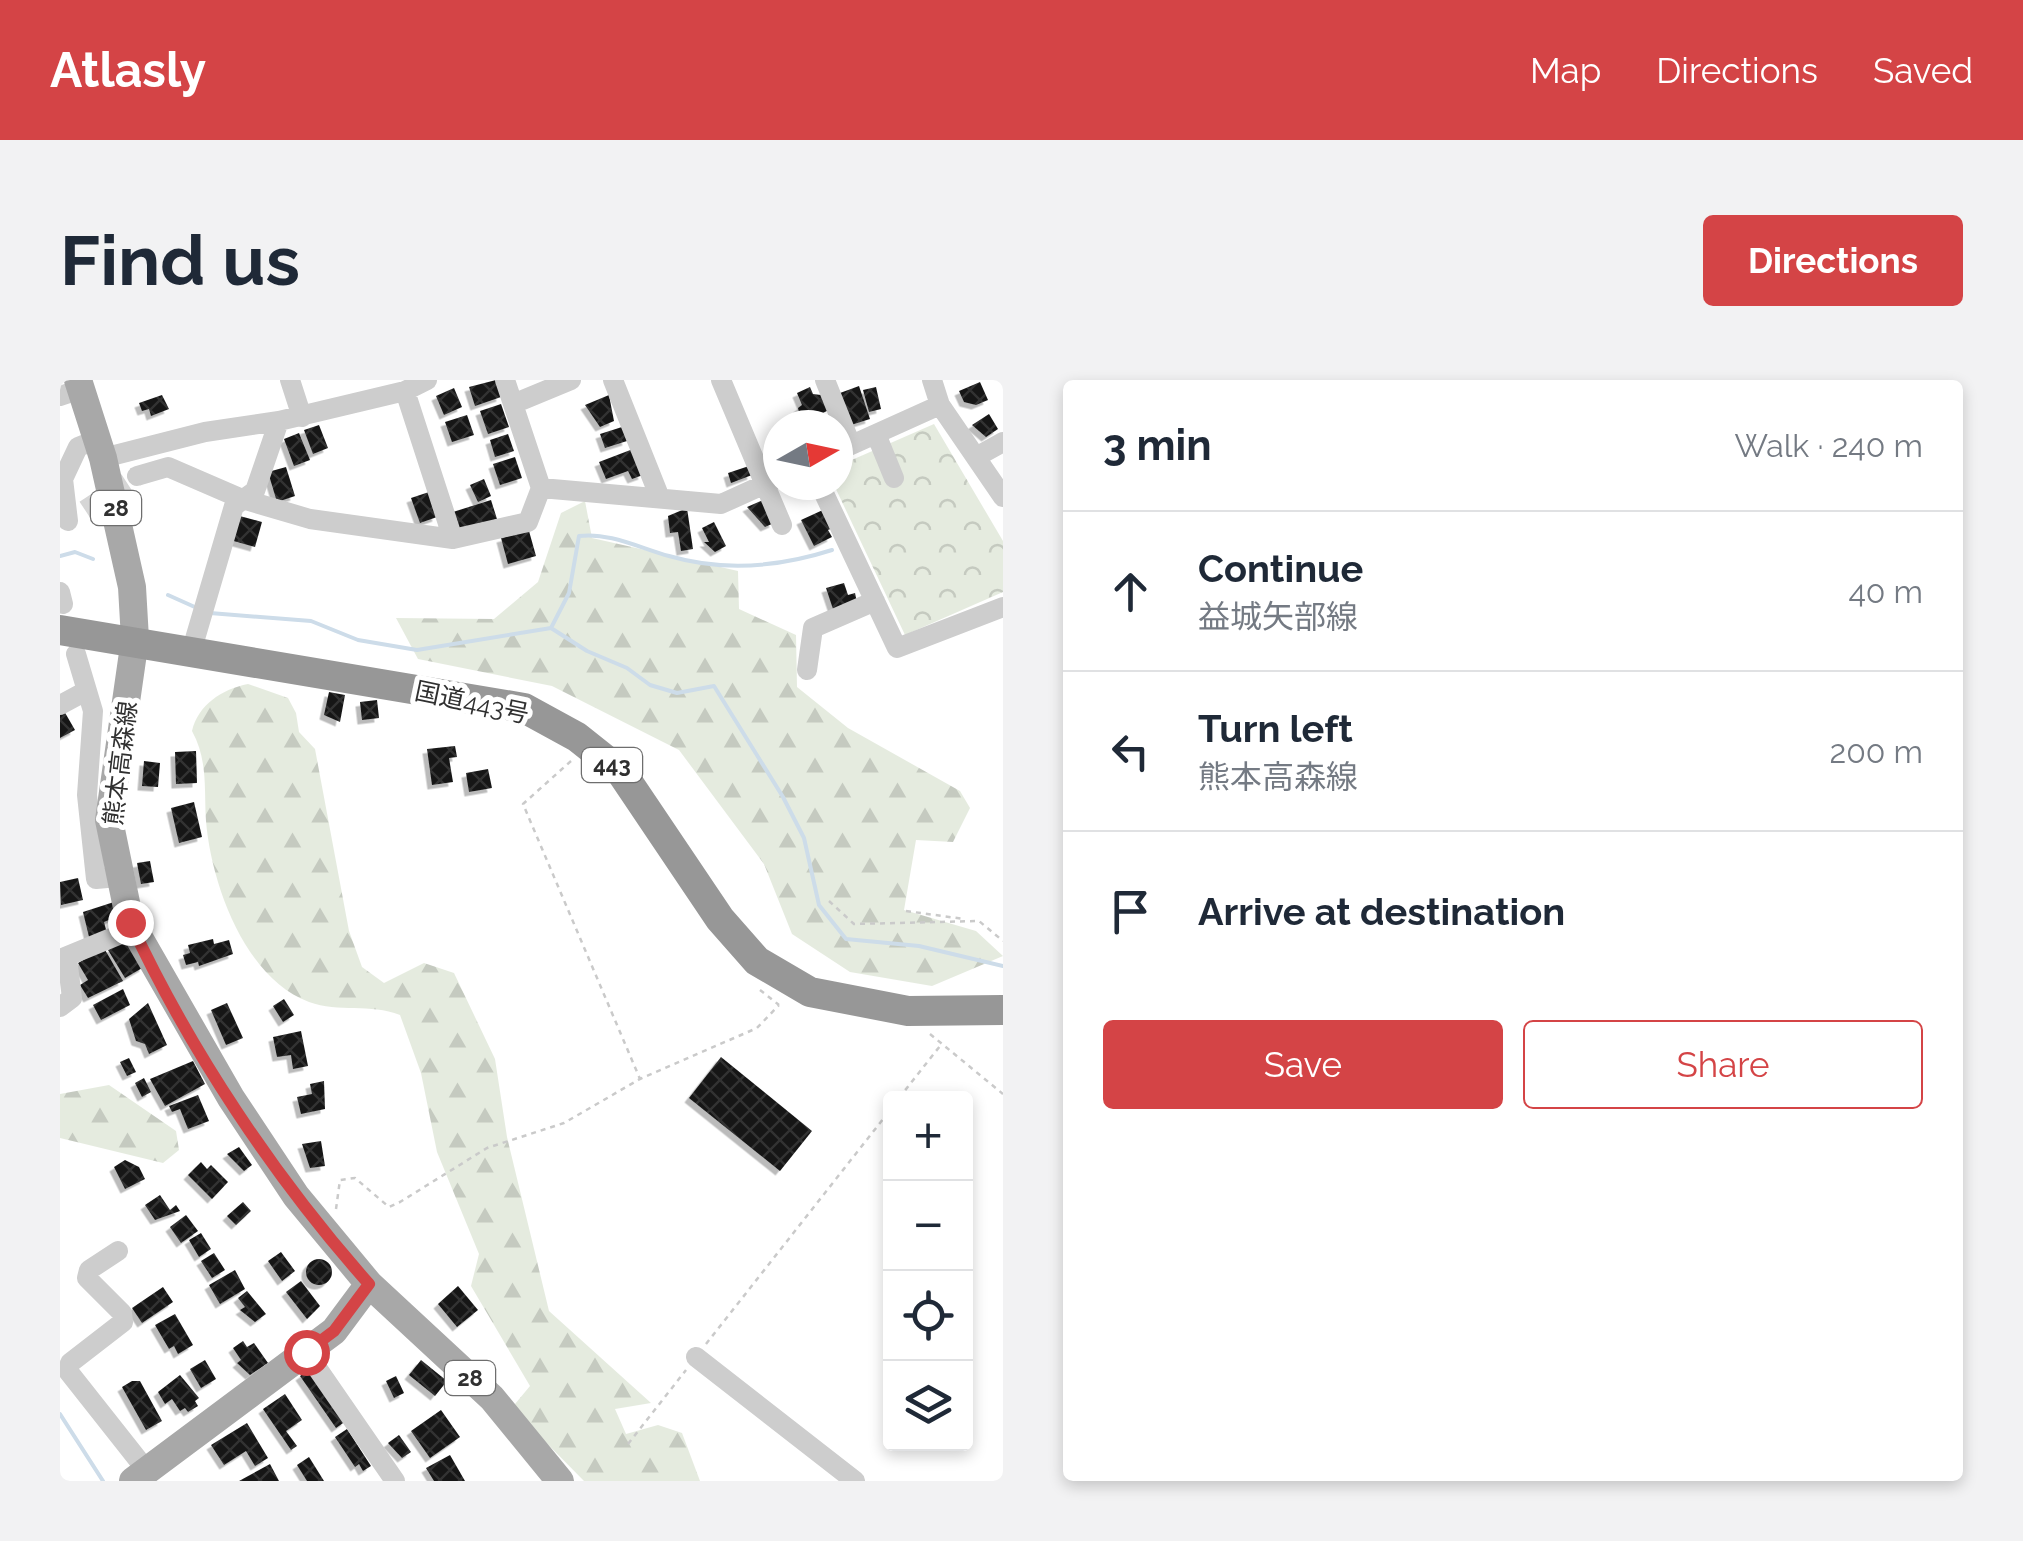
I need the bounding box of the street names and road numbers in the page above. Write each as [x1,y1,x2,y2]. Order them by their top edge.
road number: 28 [91,491,141,525]
street label: 国道443号 [412,675,532,729]
street label: 熊本高森線 [97,699,143,827]
road number: 443 [582,748,642,782]
road number: 28 [445,1361,495,1395]

